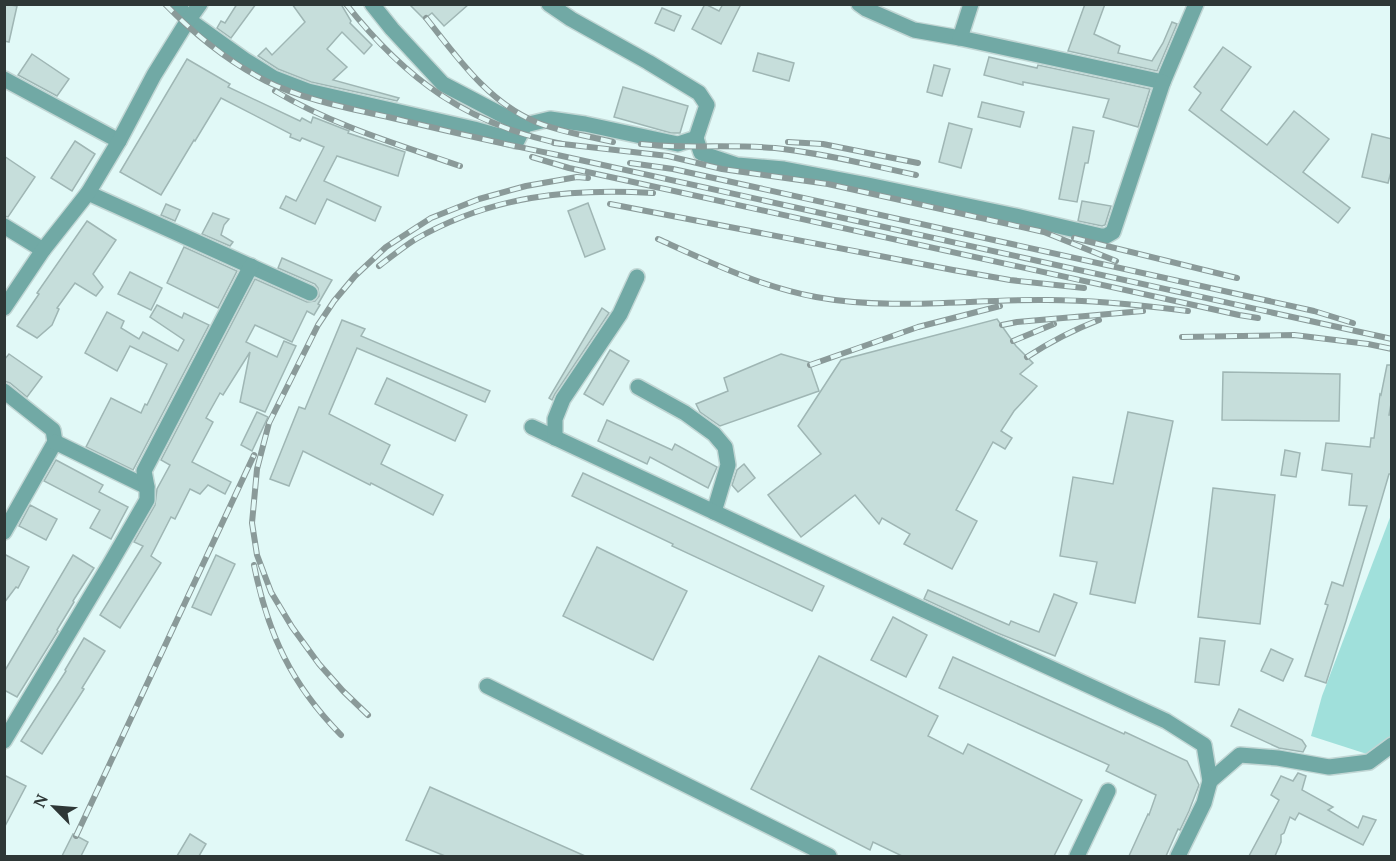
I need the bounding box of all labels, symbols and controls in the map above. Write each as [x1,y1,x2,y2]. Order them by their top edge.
north arrow [24,777,84,837]
text: N [28,791,53,811]

